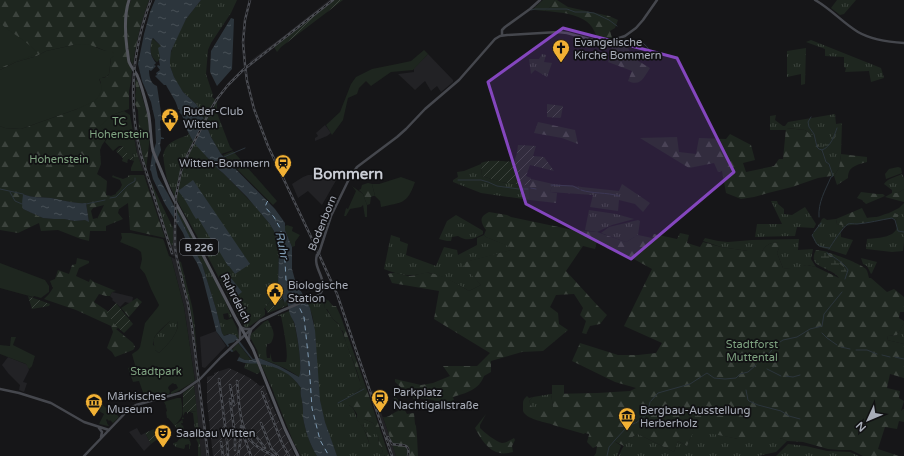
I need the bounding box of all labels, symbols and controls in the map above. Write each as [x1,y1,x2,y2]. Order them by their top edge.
place label: Evangelische Kirche Bommern [574,36,661,62]
church icon: Evangelische Kirche Bommern [551,38,571,63]
place label: Ruder-Club Witten [183,105,243,131]
public building icon: Ruder-Club Witten [160,107,180,132]
park label: TC Hohenstein [89,115,149,141]
park label: Hohenstein [29,153,89,166]
station icon: Witten-Bommern [273,153,293,178]
place label: Witten-Bommern [179,157,270,170]
district label: Bommern [313,165,383,183]
street label: Bodenborn [305,194,339,253]
water label: Ruhr [272,230,292,261]
road number: B 226 [180,239,218,255]
street label: Ruhrdeich [218,271,254,325]
place label: Biologische Station [288,279,348,305]
public building icon: Biologische Station [265,281,285,306]
park label: Stadtforst Muttental [726,338,778,364]
park label: Stadtpark [130,365,182,378]
place label: Parkplatz Nachtigallstraße [393,386,479,412]
station icon: Parkplatz Nachtigallstraße [370,388,390,413]
place label: Märkisches Museum [107,390,166,416]
museum icon: Märkisches Museum [84,392,104,417]
north arrow [848,400,888,440]
place label: Bergbau-Ausstellung Herberholz [640,404,750,430]
museum icon: Bergbau-Ausstellung Herberholz [617,406,637,431]
text: N [853,419,869,434]
theatre icon: Saalbau Witten [153,423,173,448]
place label: Saalbau Witten [176,427,256,440]

